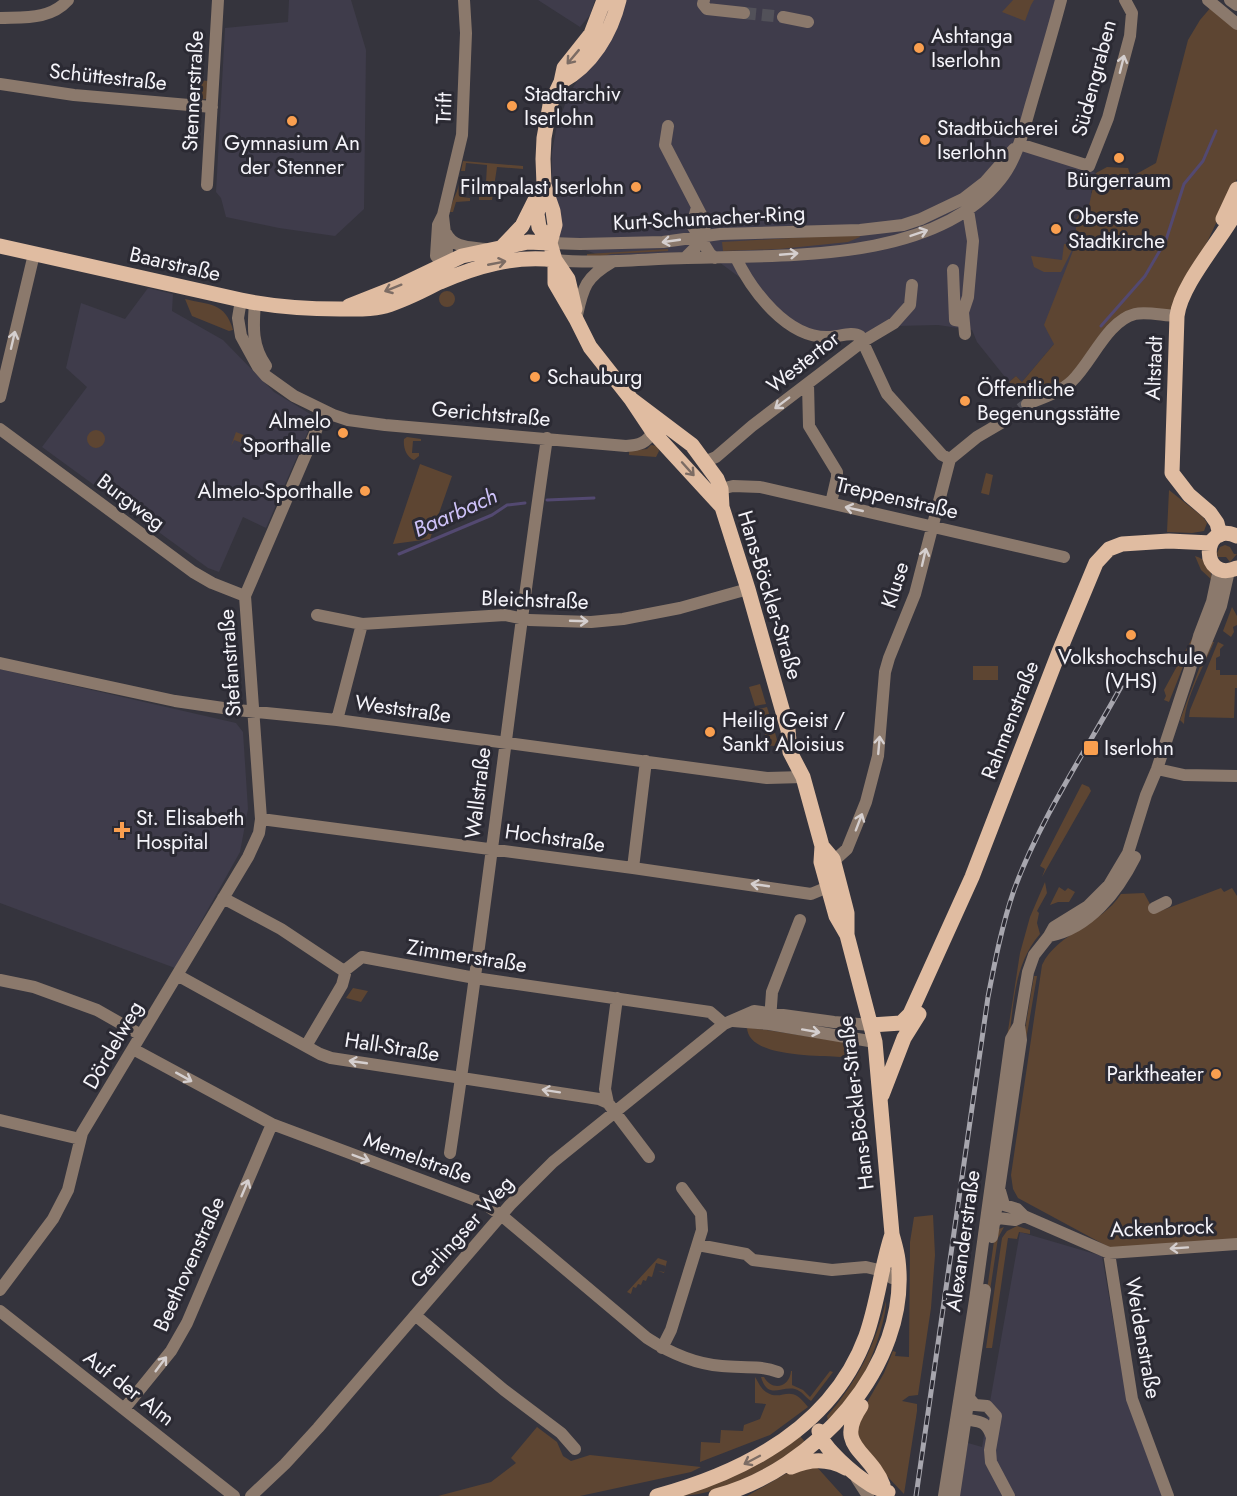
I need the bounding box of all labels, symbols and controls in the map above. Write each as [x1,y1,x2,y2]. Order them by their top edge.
street label: Südengraben [1064,16,1124,140]
place label: Ashtanga Iserlohn [931,21,1013,75]
street label: Stennerstraße [175,30,211,152]
marker: Ashtanga Iserlohn [912,41,926,55]
one-way arrow [567,49,580,65]
one-way arrow [1117,55,1129,74]
street label: Schüttestraße [48,56,168,98]
place label: Stadtarchiv Iserlohn [524,79,621,133]
street label: Trift [428,92,460,124]
marker: Stadtarchiv Iserlohn [505,99,519,113]
place label: Stadtbücherei Iserlohn [937,113,1059,167]
marker: Gymnasium An der Stenner [285,114,299,128]
place label: Gymnasium An der Stenner [224,128,360,182]
marker: Stadtbücherei Iserlohn [918,133,932,147]
marker: Bürgerraum [1112,151,1126,165]
place label: Bürgerraum [1067,165,1171,195]
place label: Filmpalast Iserlohn [460,172,624,202]
marker: Filmpalast Iserlohn [629,180,643,194]
street label: Kurt-Schumacher-Ring [612,198,806,238]
place label: Oberste Stadtkirche [1068,202,1165,256]
marker: Oberste Stadtkirche [1049,222,1063,236]
one-way arrow [909,227,928,238]
one-way arrow [662,235,682,246]
street label: Baarstraße [127,239,224,289]
one-way arrow [778,248,798,259]
one-way arrow [487,257,506,268]
one-way arrow [384,283,402,294]
street label: Westertor [760,323,846,400]
one-way arrow [8,331,20,350]
street label: Altstadt [1138,335,1170,401]
place label: Schauburg [547,362,643,392]
marker: Schauburg [528,370,542,384]
place label: Öffentliche Begenungsstätte [977,374,1121,428]
street label: Gerichtstraße [430,394,552,434]
marker: Öffentliche Begenungsstätte [958,394,972,408]
one-way arrow [775,397,791,410]
place label: Almelo Sporthalle [242,406,331,460]
marker: Almelo Sporthalle [336,426,350,440]
one-way arrow [681,461,695,476]
street label: Burgweg [91,466,171,538]
street label: Treppenstraße [833,469,961,527]
place label: Almelo-Sporthalle [198,476,353,506]
water label: Baarbach [408,479,502,545]
marker: Almelo-Sporthalle [358,484,372,498]
one-way arrow [845,502,864,514]
street label: Hans-Böckler-Straße [730,507,810,683]
one-way arrow [919,548,931,567]
street label: Kluse [873,558,917,612]
street label: Bleichstraße [481,583,589,617]
street label: Stefanstraße [211,608,249,718]
one-way arrow [569,616,589,627]
marker: Volkshochschule (VHS) [1124,628,1138,642]
place label: Volkshochschule (VHS) [1058,642,1204,696]
street label: Rahmenstraße [974,656,1046,784]
street label: Weststraße [353,687,453,731]
place label: Heilig Geist / Sankt Aloisius [722,705,845,759]
marker: Heilig Geist / Sankt Aloisius [703,725,717,739]
place label: Iserlohn [1104,733,1174,763]
one-way arrow [874,735,885,755]
marker: Iserlohn [1082,739,1100,757]
street label: Wallstraße [458,745,499,840]
place label: St. Elisabeth Hospital [136,803,244,857]
one-way arrow [854,813,865,831]
street label: Hochstraße [503,816,607,860]
marker: St. Elisabeth Hospital [113,821,131,839]
one-way arrow [750,880,770,891]
street label: Zimmerstraße [405,932,529,980]
street label: Dördelweg [76,995,150,1095]
street label: Hans-Böckler-Straße [830,1014,882,1192]
street label: Hall-Straße [342,1025,442,1069]
one-way arrow [801,1026,821,1037]
one-way arrow [349,1057,369,1068]
place label: Parktheater [1107,1059,1205,1089]
marker: Parktheater [1209,1067,1223,1081]
one-way arrow [175,1071,192,1083]
one-way arrow [542,1086,561,1097]
street label: Memelstraße [360,1125,477,1192]
one-way arrow [351,1153,370,1164]
street label: Alexanderstraße [938,1168,988,1314]
street label: Gerlingser Weg [403,1169,521,1295]
one-way arrow [240,1180,251,1198]
street label: Beethovenstraße [146,1192,232,1336]
street label: Ackenbrock [1109,1211,1215,1245]
one-way arrow [1169,1243,1189,1254]
street label: Weidenstraße [1118,1275,1168,1401]
street label: Auf der Alm [77,1343,181,1433]
one-way arrow [155,1356,167,1372]
one-way arrow [744,1454,761,1466]

